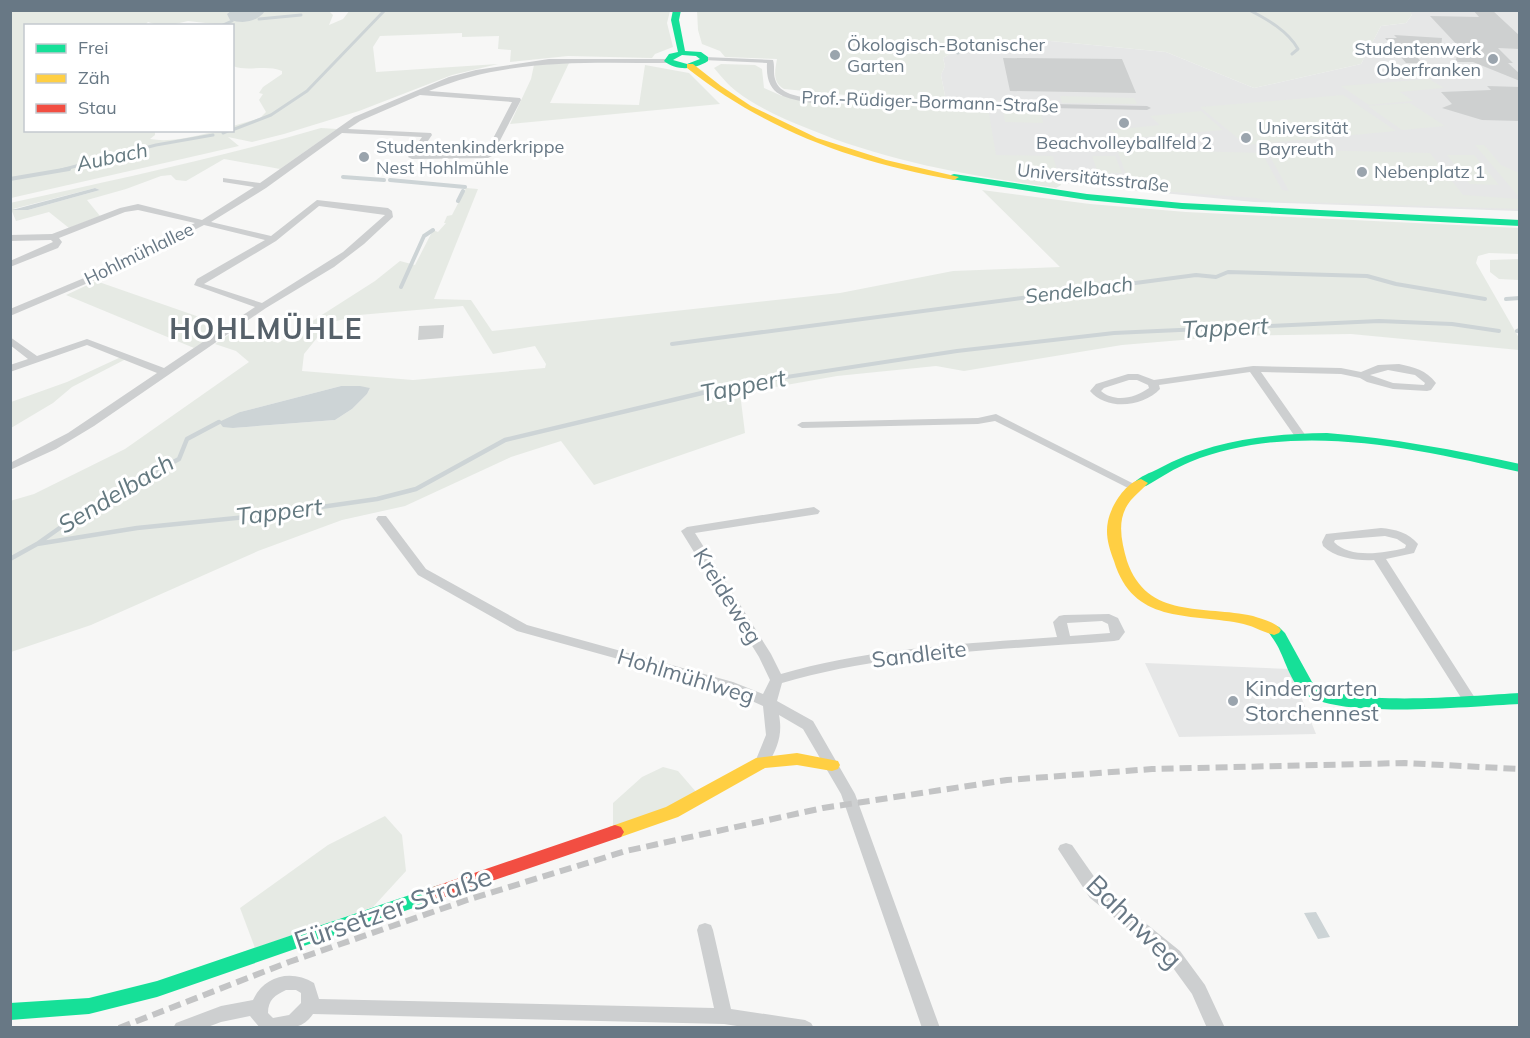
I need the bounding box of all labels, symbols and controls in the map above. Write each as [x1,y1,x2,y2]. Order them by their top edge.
legend [24,24,234,132]
place label: Ökologisch-Botanischer Garten [847,33,1046,77]
text: Frei [78,36,108,59]
place label: Studentenwerk Oberfranken [1354,37,1482,81]
marker: Ökologisch-Botanischer Garten [828,48,842,62]
marker: Studentenwerk Oberfranken [1486,52,1500,66]
text: Zäh [78,66,110,89]
street label: Prof.-Rüdiger-Bormann-Straße [801,86,1059,117]
text: Stau [78,96,117,119]
marker: Beachvolleyballfeld 2 [1117,116,1131,130]
place label: Universität Bayreuth [1258,116,1348,160]
place label: Beachvolleyballfeld 2 [1036,131,1212,154]
marker: Universität Bayreuth [1239,131,1253,145]
place label: Studentenkinderkrippe Nest Hohlmühle [376,135,564,179]
water label: Aubach [73,137,150,176]
marker: Studentenkinderkrippe Nest Hohlmühle [357,150,371,164]
street label: Universitätsstraße [1016,158,1170,197]
place label: Nebenplatz 1 [1374,160,1485,183]
marker: Nebenplatz 1 [1355,165,1369,179]
street label: Hohlmühlallee [80,217,197,290]
water label: Sendelbach [1024,270,1134,309]
water label: Tappert [1181,310,1270,344]
district label: HOHLMÜHLE [169,311,363,346]
water label: Tappert [697,362,789,408]
water label: Sendelbach [52,447,179,539]
water label: Tappert [234,491,324,531]
street label: Kreideweg [687,543,769,649]
street label: Sandleite [870,634,968,674]
street label: Hohlmühlweg [614,642,758,710]
place label: Kindergarten Storchennest [1245,674,1379,727]
marker: Kindergarten Storchennest [1226,694,1240,708]
street label: Fürsetzer Straße [289,858,496,958]
street label: Bahnweg [1080,867,1190,975]

